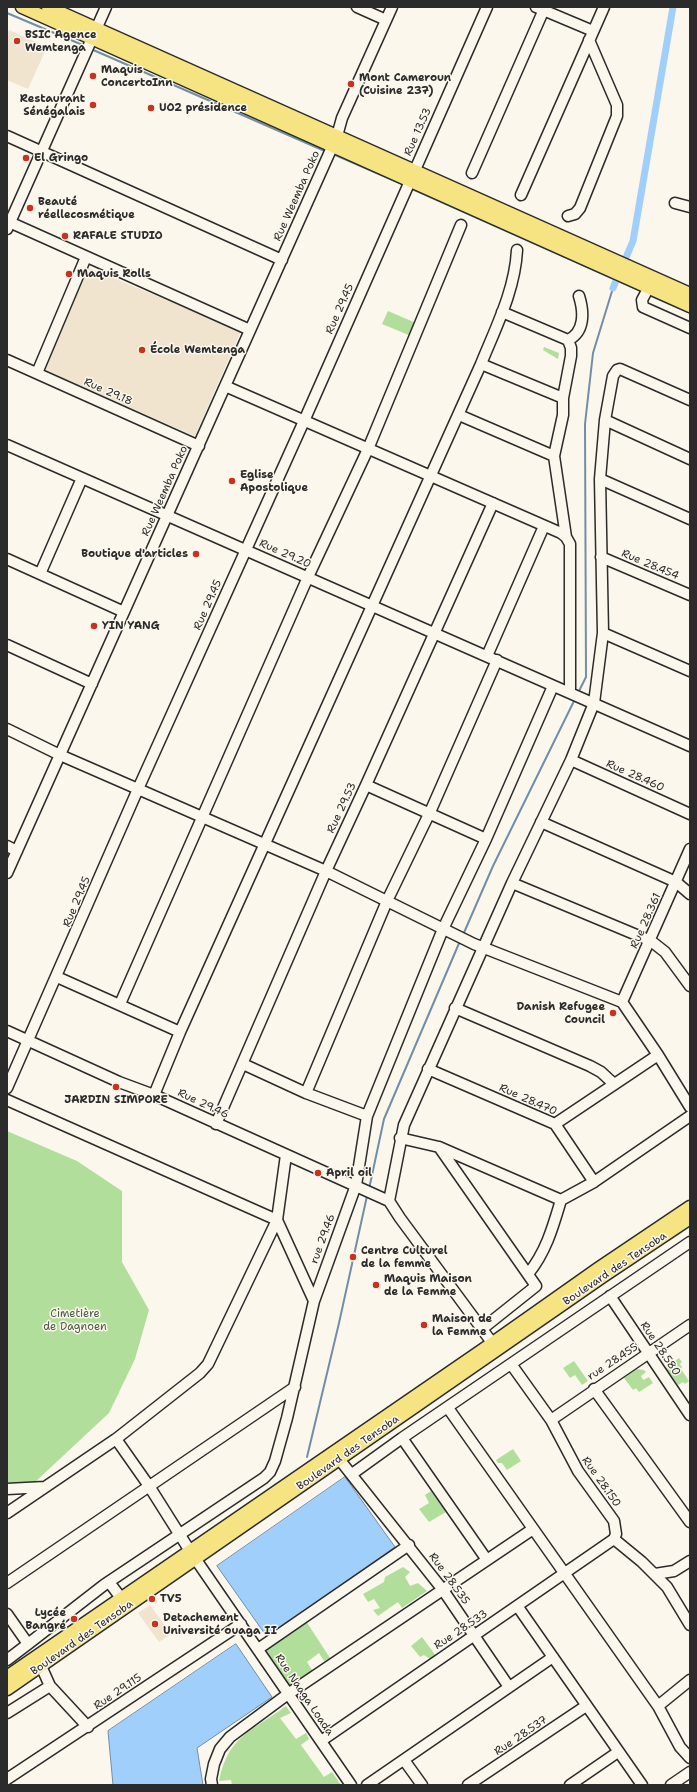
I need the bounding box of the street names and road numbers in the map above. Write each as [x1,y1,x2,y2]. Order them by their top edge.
street label: Rue 13.53 [402,106,434,158]
street label: Rue Weemba Poko [271,149,323,243]
street label: Rue 29.45 [323,282,357,336]
street label: Rue 29.18 [82,375,134,409]
street label: Rue Weemba Poko [139,444,191,538]
street label: Rue 29.20 [257,537,313,571]
street label: Rue 28.454 [619,547,681,583]
street label: Rue 29.45 [191,578,225,632]
street label: Rue 28.460 [604,757,666,795]
street label: Rue 29.53 [325,781,359,835]
street label: Rue 29.45 [60,875,94,929]
street label: Rue 28.361 [628,891,664,951]
street label: Rue 28.470 [497,1081,559,1119]
street label: Rue 29.46 [175,1086,231,1122]
street label: rue 29.46 [308,1212,338,1266]
street label: Boulevard des Tensoba [561,1229,669,1309]
street label: Rue 28.580 [637,1320,683,1378]
street label: rue 28.455 [585,1341,641,1383]
street label: Boulevard des Tensoba [294,1413,402,1493]
street label: Rue 28.150 [579,1454,623,1510]
street label: Rue 28.535 [426,1550,472,1608]
street label: Boulevard des Tensoba [28,1598,136,1678]
street label: Rue 28.533 [432,1607,490,1653]
street label: Rue Naaga Loada [272,1652,336,1738]
street label: Rue 29.115 [91,1671,145,1713]
street label: Rue 28.537 [492,1713,550,1759]

